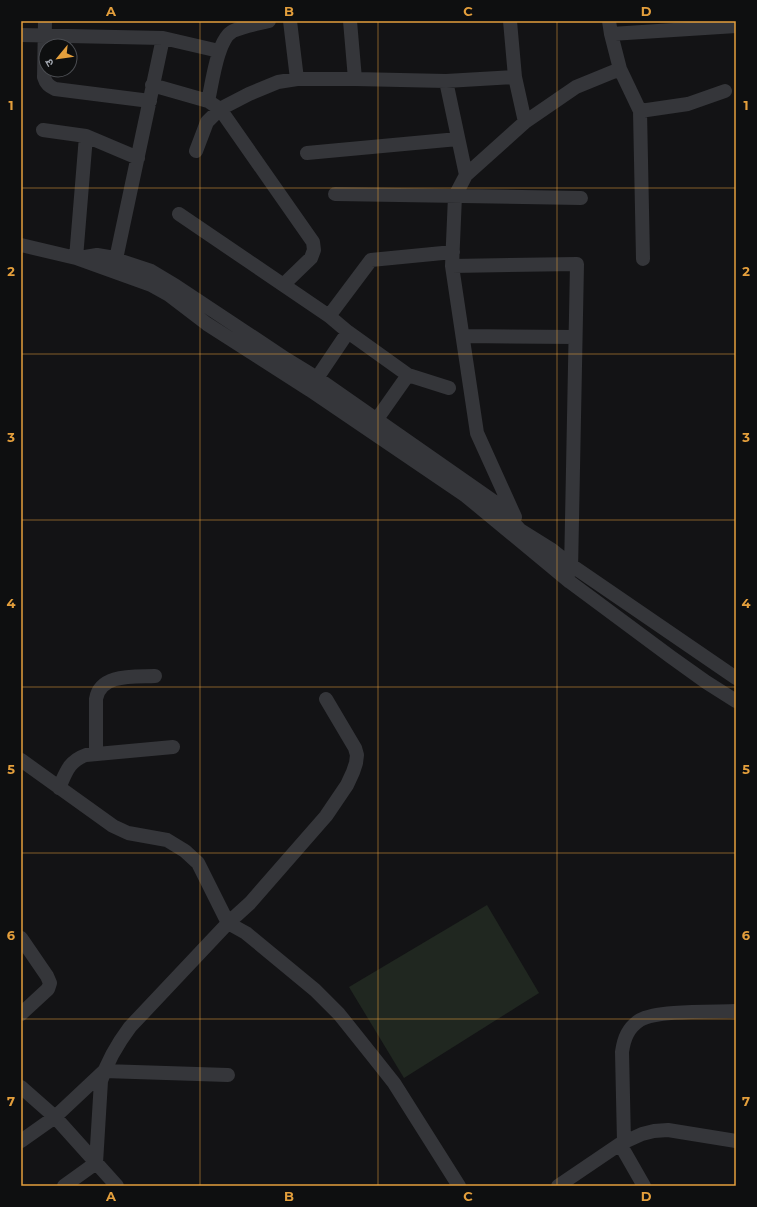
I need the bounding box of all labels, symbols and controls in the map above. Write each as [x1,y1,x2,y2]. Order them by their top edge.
text: A [105,3,117,19]
text: B [284,3,294,19]
text: C [463,3,473,19]
text: D [641,3,652,19]
north arrow [38,38,78,78]
text: उ [41,56,57,69]
text: 1 [8,97,14,113]
text: 1 [743,97,749,113]
text: 2 [7,263,15,279]
text: 2 [742,263,750,279]
text: 3 [6,429,15,445]
text: 3 [741,429,750,445]
text: 4 [7,595,16,611]
text: 4 [742,595,751,611]
text: 5 [7,761,15,777]
text: 5 [742,761,750,777]
text: 6 [7,927,16,943]
text: 6 [742,927,751,943]
text: 7 [7,1093,15,1109]
text: 7 [742,1093,750,1109]
text: A [105,1188,117,1204]
text: B [284,1188,294,1204]
text: C [463,1188,473,1204]
text: D [641,1188,652,1204]

